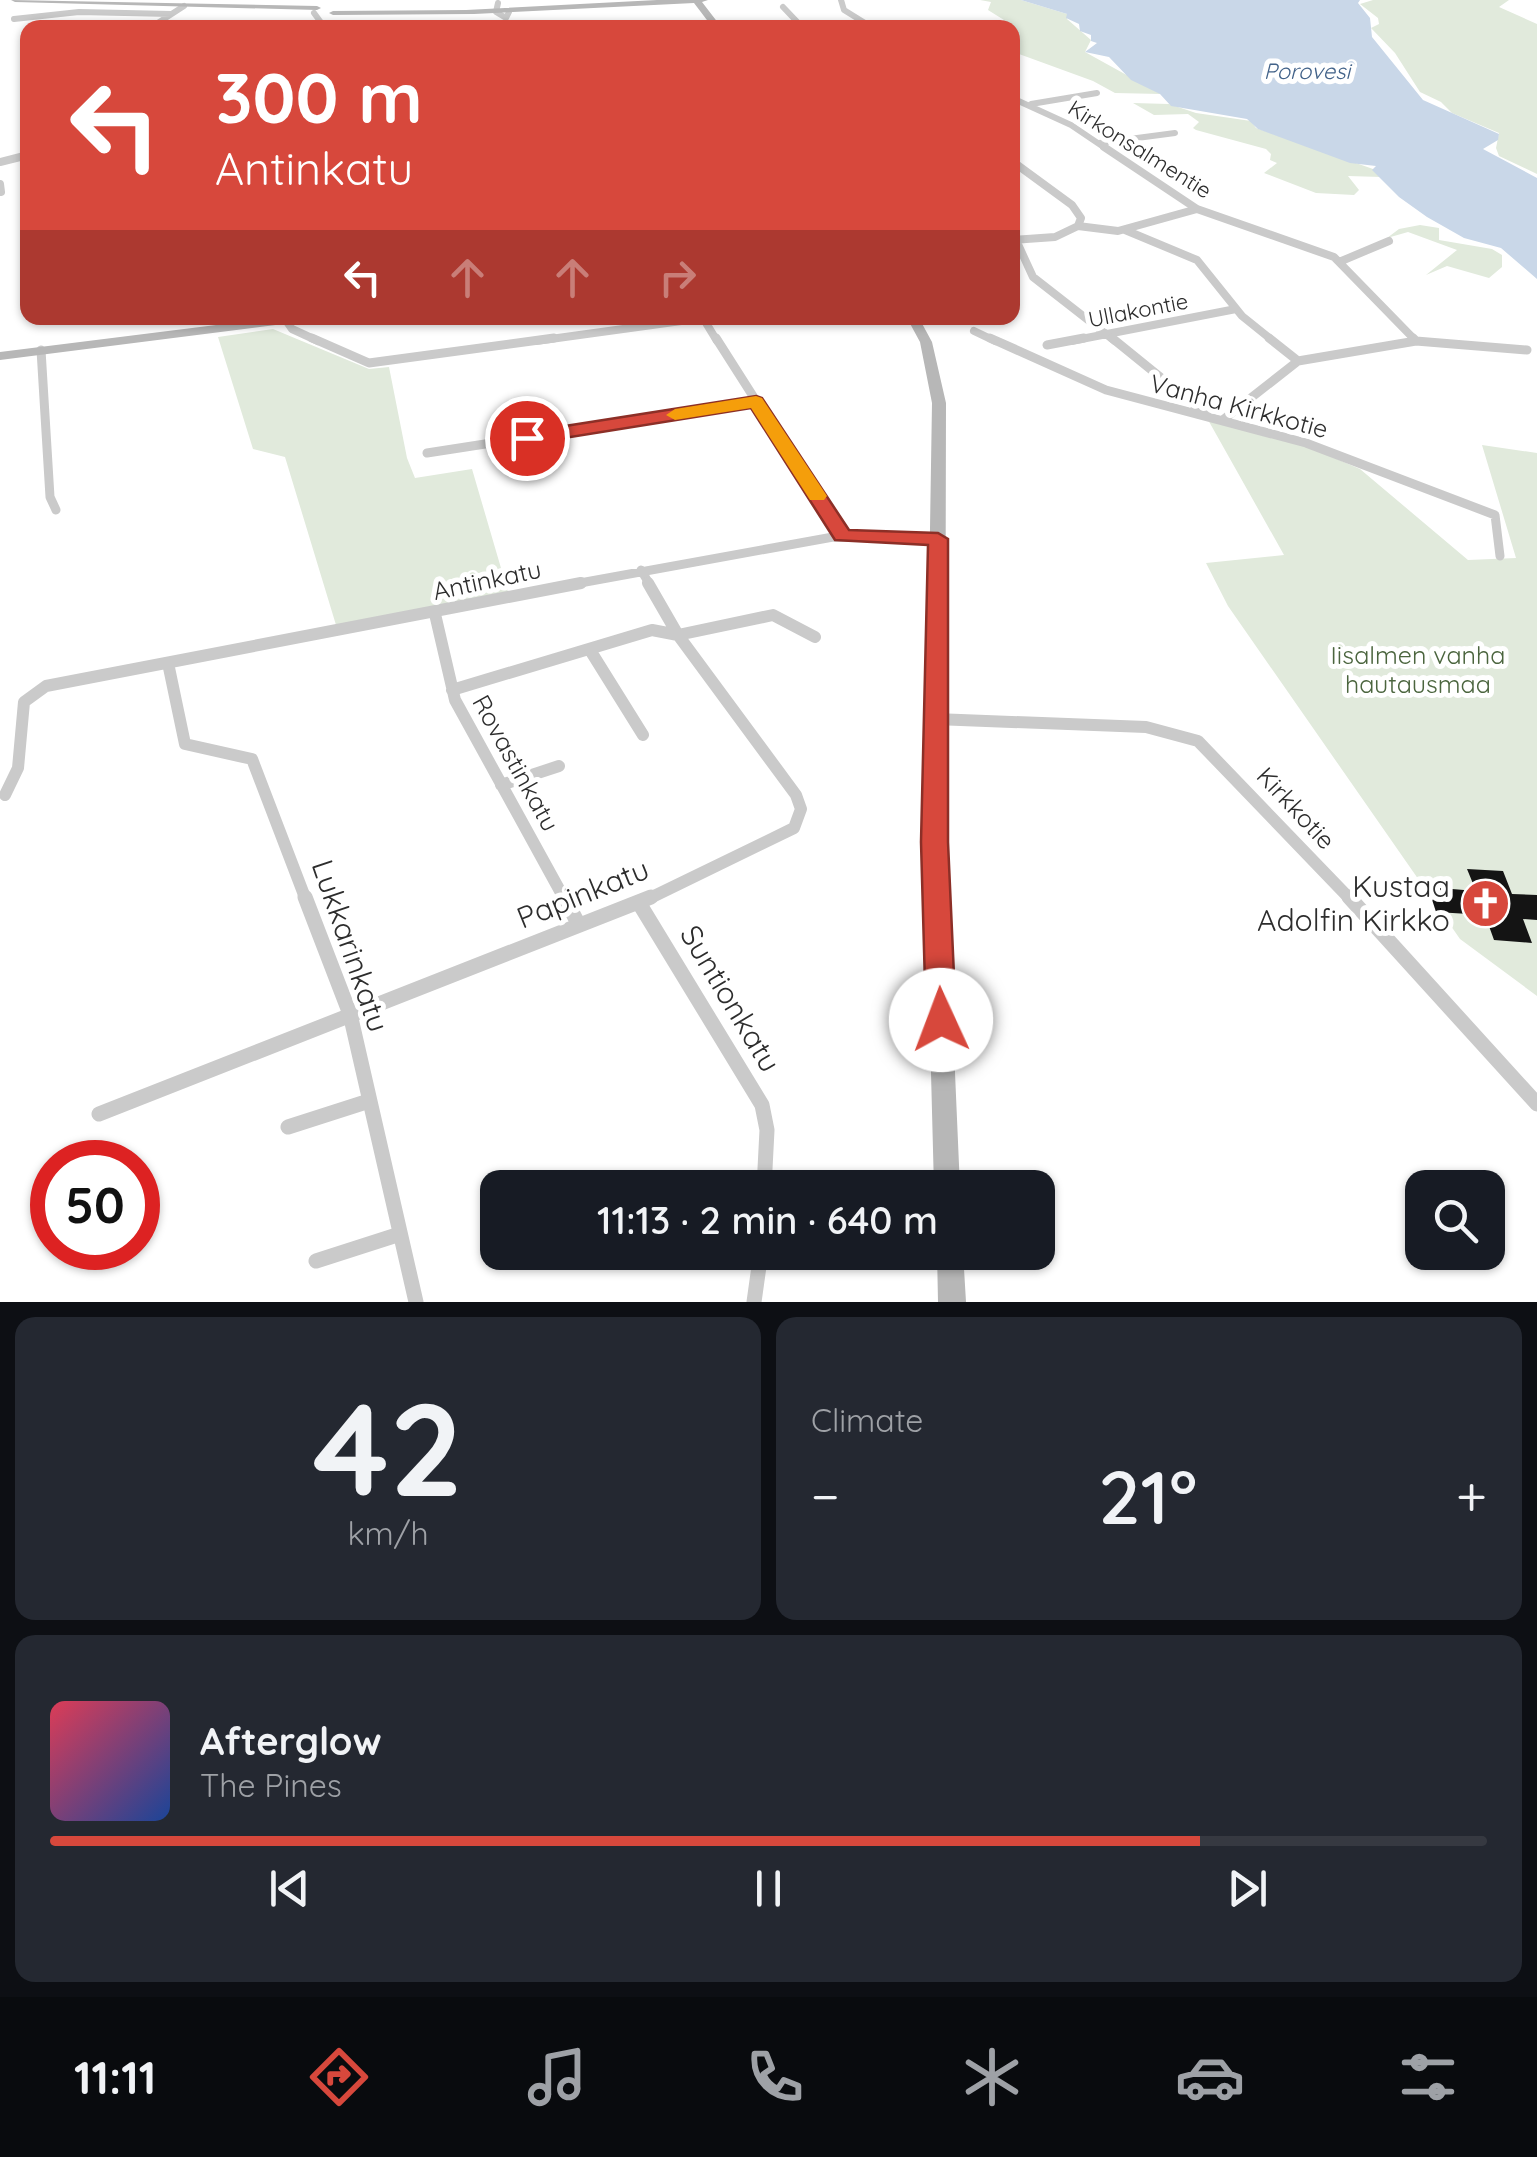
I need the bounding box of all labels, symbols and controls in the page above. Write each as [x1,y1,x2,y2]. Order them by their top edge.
text: 300 m [215,53,423,141]
water label: Porovesi [1264,57,1352,85]
icon: left [50,60,180,190]
street label: Kirkonsalmentie [1063,94,1217,204]
text: Antinkatu [215,140,413,196]
icon: left [335,250,390,305]
icon: ahead [440,250,495,305]
icon: ahead [545,250,600,305]
icon: right [650,250,705,305]
street label: Ullakontie [1086,287,1190,333]
street label: Vanha Kirkkotie [1147,367,1332,444]
pin [485,396,570,481]
icon: arrive [500,411,555,466]
street label: Antinkatu [430,553,544,606]
park label: Iisalmen vanha hautausmaa [1331,639,1505,699]
street label: Rovastinkatu [466,689,567,836]
street label: Kirkkotie [1251,760,1342,855]
street label: Papinkatu [511,849,654,937]
street label: Lukkarinkatu [304,855,398,1037]
place label: Kustaa Adolfin Kirkko [1257,867,1450,939]
church icon: Kustaa Adolfin Kirkko [1459,878,1511,930]
street label: Suntionkatu [672,918,790,1079]
position arrow [889,968,993,1072]
speed limit sign: 50 [30,1140,160,1270]
map controls [1405,1170,1505,1270]
button: search [1405,1170,1505,1270]
text: 11:13 · 2 min · 640 m [597,1196,938,1244]
text: 42 [313,1366,463,1529]
text: Climate [811,1400,923,1440]
text: 21° [1098,1449,1197,1543]
text: − [811,1461,840,1530]
text: + [1456,1461,1487,1530]
text: km/h [347,1513,429,1553]
text: Afterglow [200,1717,382,1765]
text: The Pines [200,1765,342,1805]
icon: previous [262,1861,317,1916]
icon: pause [741,1861,796,1916]
icon: next [1220,1861,1275,1916]
icon: directions [304,2042,374,2112]
icon: music [522,2042,592,2112]
icon: phone [740,2042,810,2112]
icon: climate [957,2042,1027,2112]
icon: car [1175,2042,1245,2112]
icon: filters [1393,2042,1463,2112]
text: 11:11 [74,2049,156,2105]

